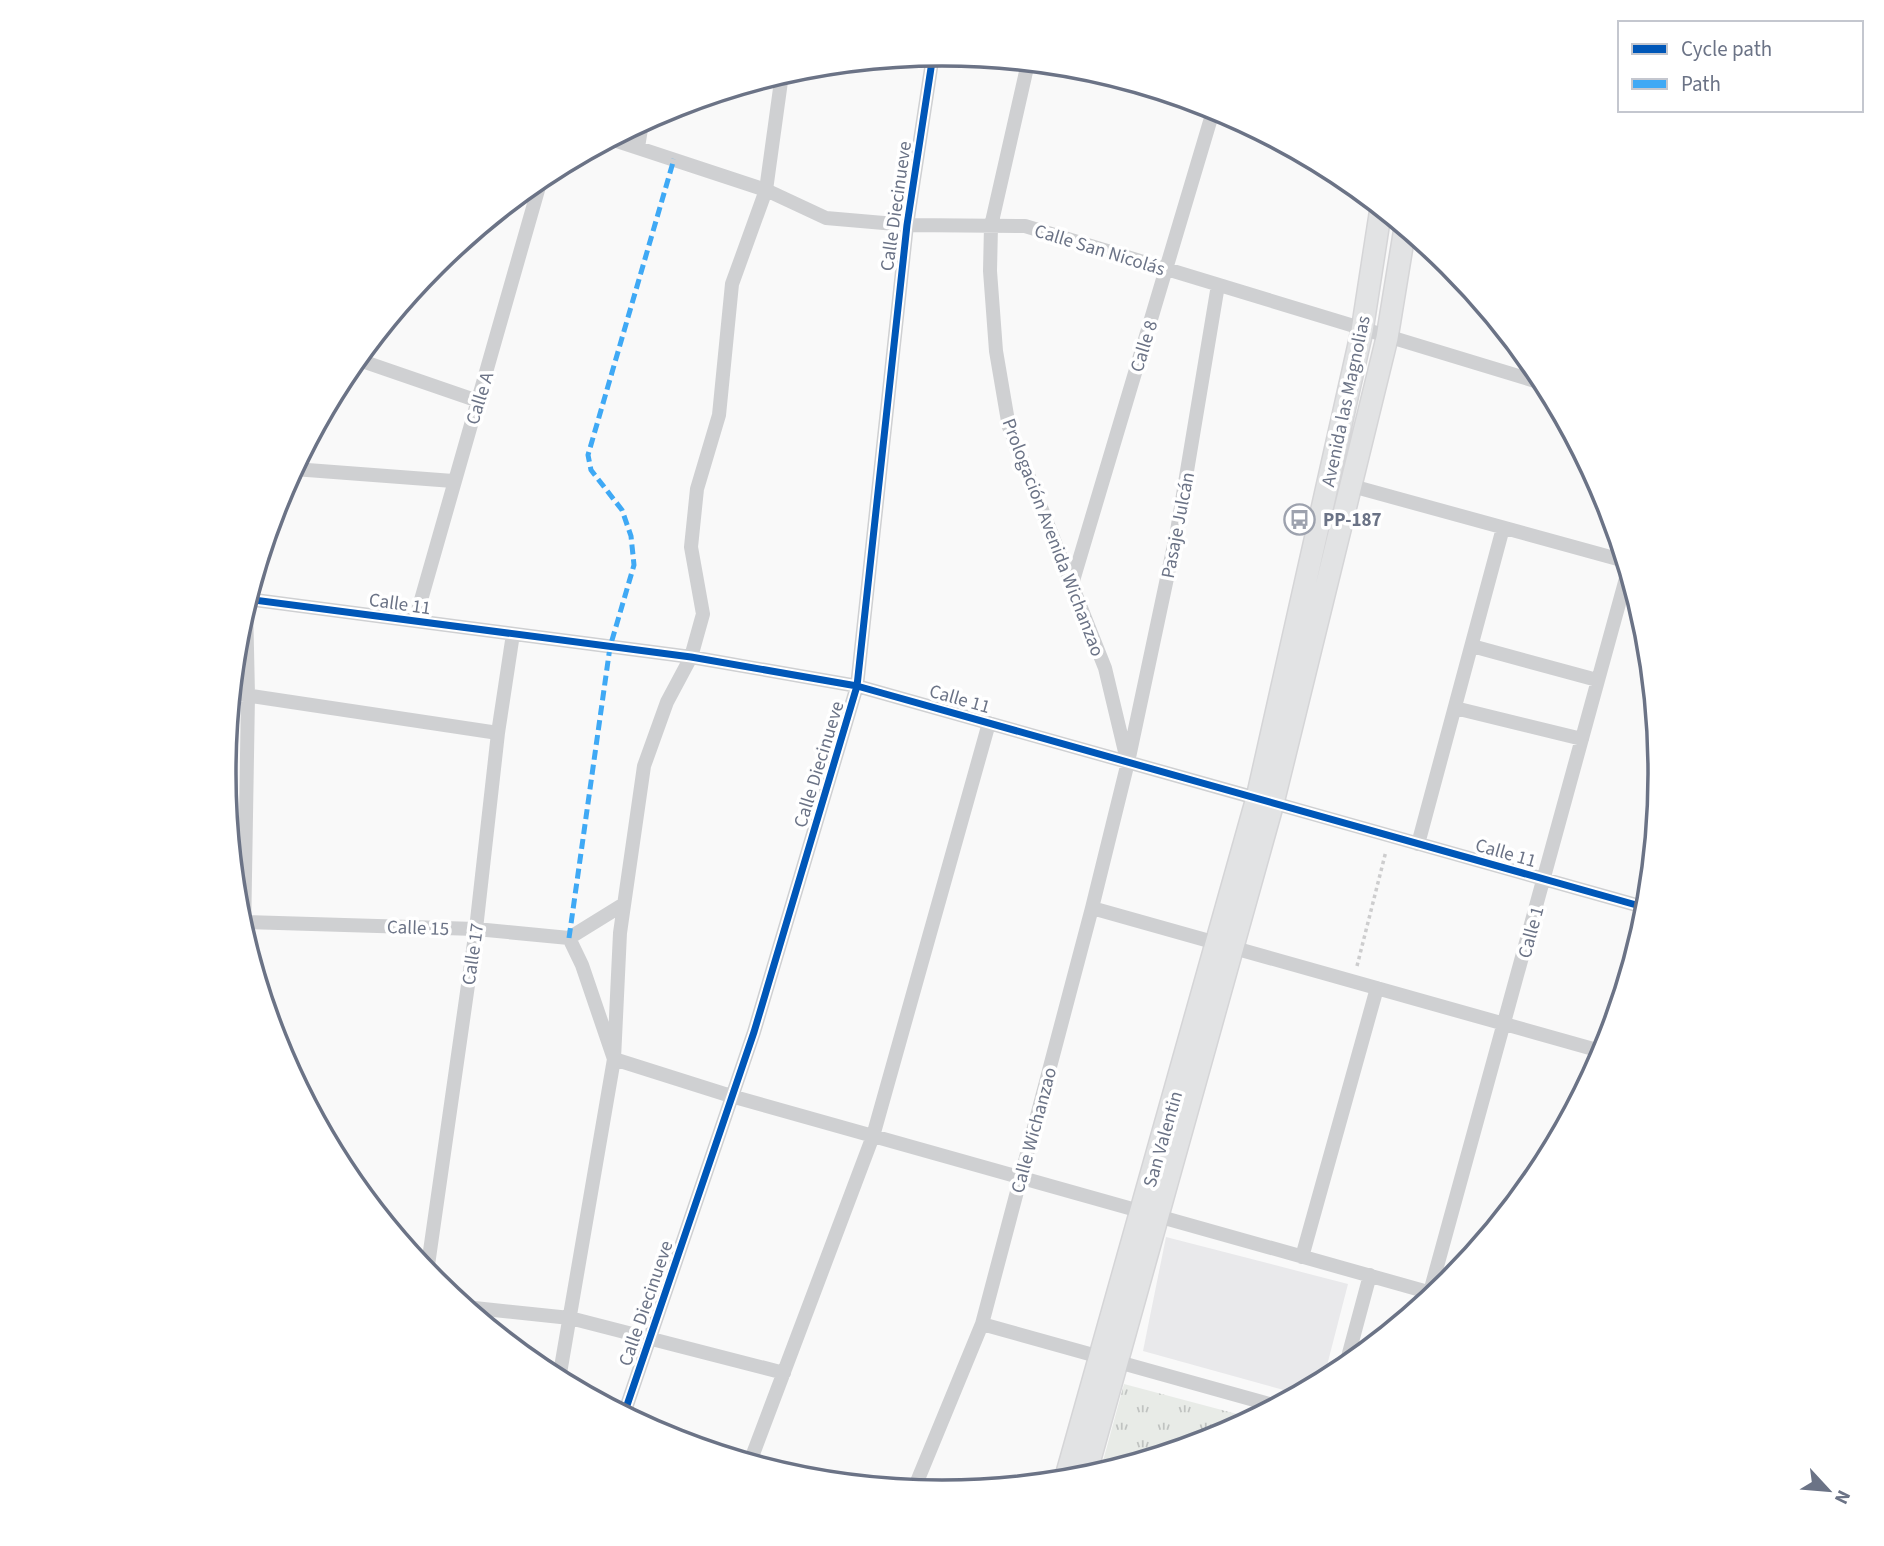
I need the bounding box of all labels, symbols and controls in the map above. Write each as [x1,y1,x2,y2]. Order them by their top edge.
legend [1618,21,1863,112]
text: Cycle path [1681,34,1772,64]
text: Path [1681,69,1721,99]
street label: Calle Diecinueve [874,139,919,273]
street label: Calle San Nicolás [1031,218,1168,283]
street label: Avenida las Magnolias [1315,313,1378,489]
street label: Calle 8 [1124,317,1165,376]
street label: Calle A [460,368,501,428]
street label: Prologación Avenida Wichanzao [995,415,1110,660]
street label: Pasaje Julcán [1155,470,1202,581]
bus stop icon: PP-187 [1283,502,1317,536]
place label: PP-187 [1323,507,1382,534]
street label: Calle 11 [367,587,432,622]
street label: Calle 11 [926,678,993,721]
street label: Calle Diecinueve [787,698,851,831]
street label: Calle 11 [1472,832,1539,875]
street label: Calle 1 [1512,903,1551,961]
street label: Calle 15 [386,914,450,943]
street label: Calle 17 [456,922,491,987]
street label: Calle Wichanzao [1005,1064,1064,1196]
street label: San Valentin [1137,1088,1190,1191]
street label: Calle Diecinueve [612,1237,680,1370]
north arrow [1793,1455,1863,1525]
text: N [1827,1485,1857,1508]

